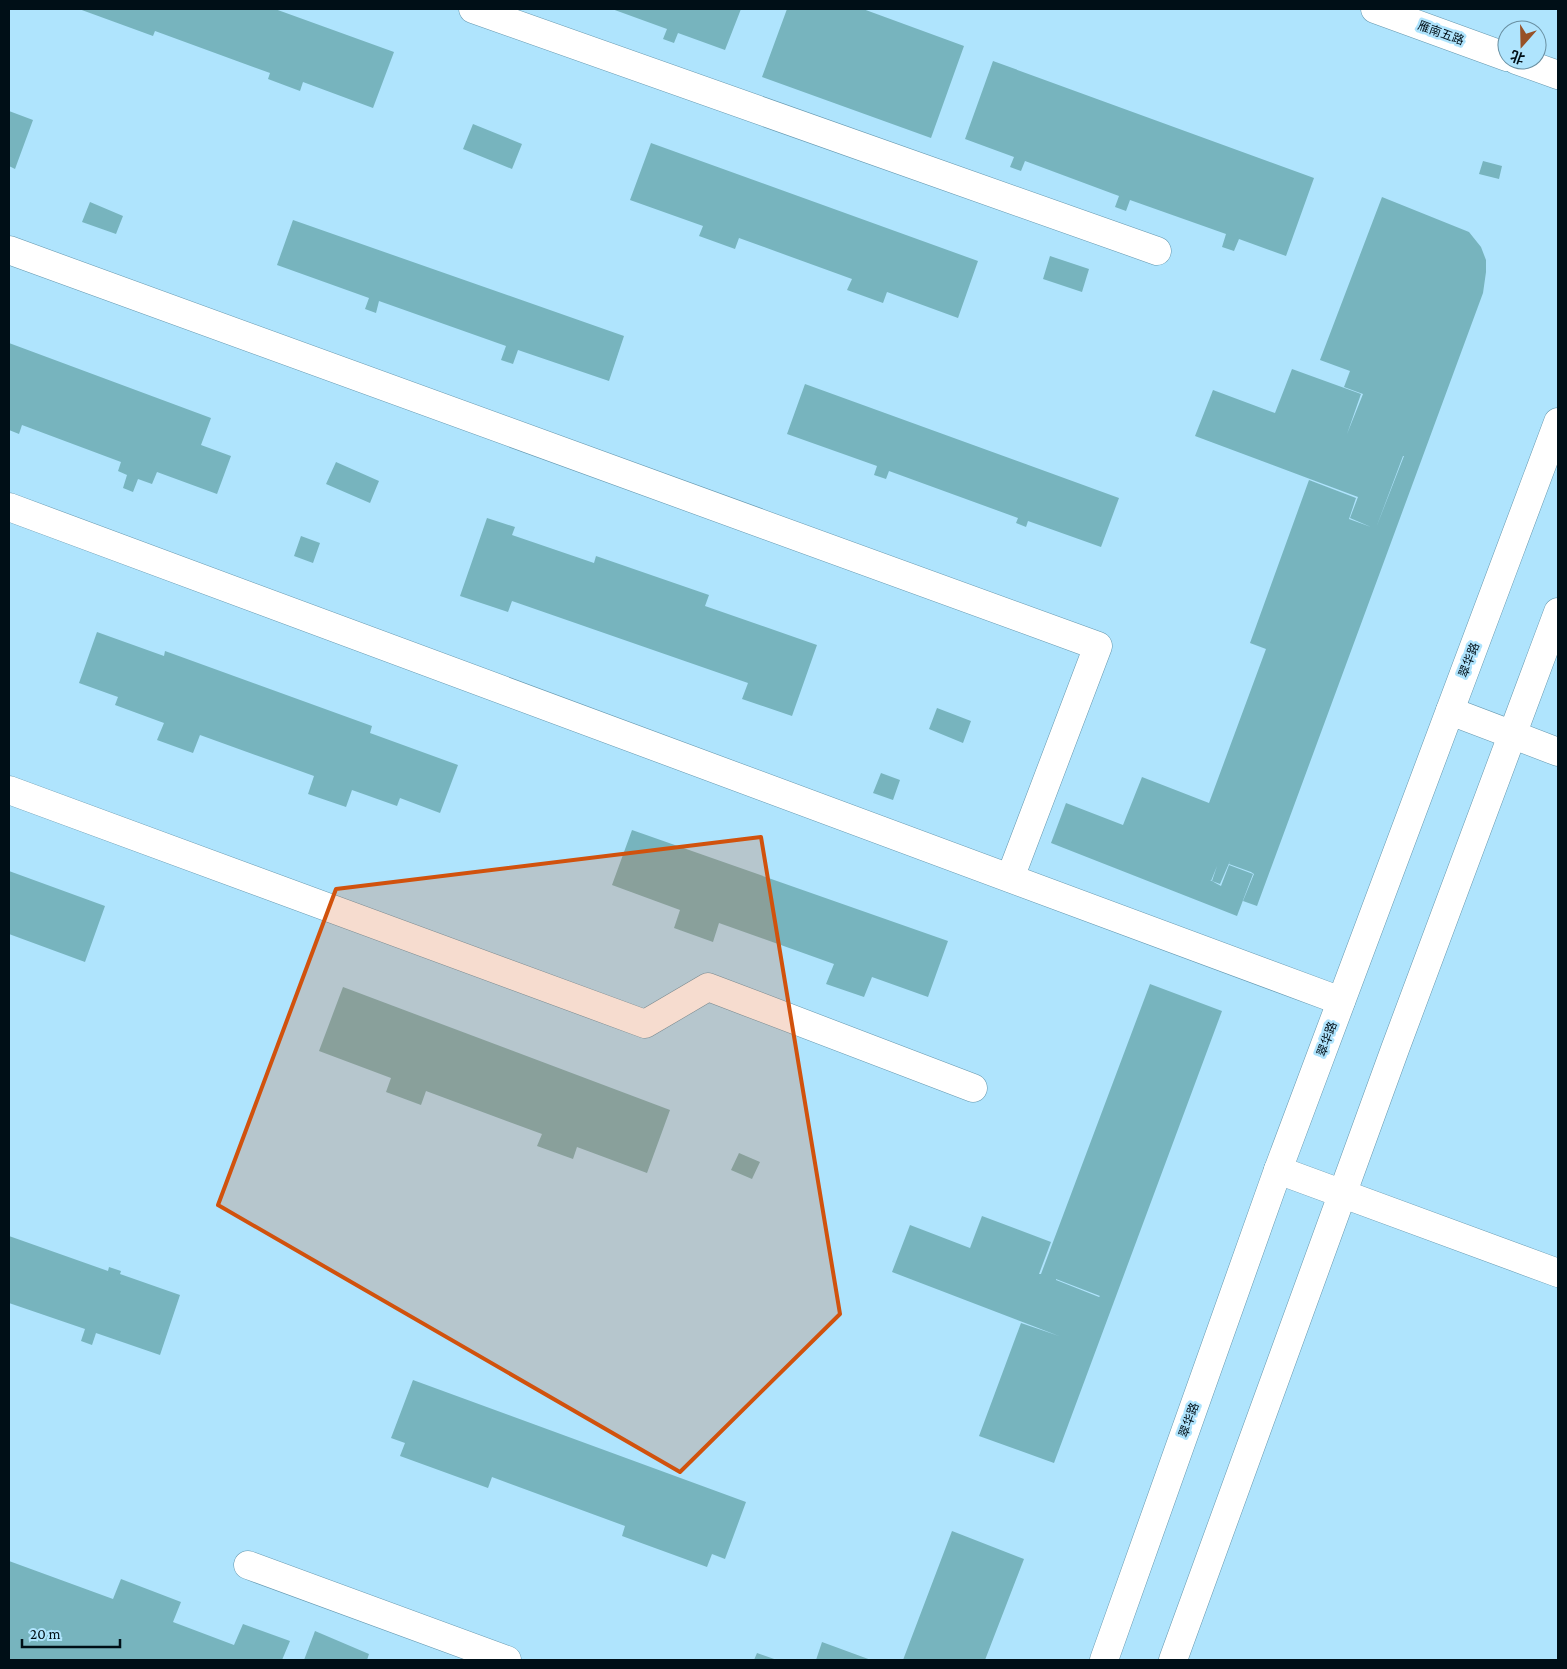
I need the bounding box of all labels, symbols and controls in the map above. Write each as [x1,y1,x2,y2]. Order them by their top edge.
street label: 雁南五路 [1416,18,1466,48]
north arrow [1497,20,1547,70]
text: 北 [1508,47,1527,67]
street label: 翠华路 [1456,641,1482,679]
street label: 翠华路 [1314,1020,1340,1058]
street label: 翠华路 [1176,1401,1202,1439]
scale bar [22,1616,120,1648]
text: 20 m [30,1626,61,1642]

